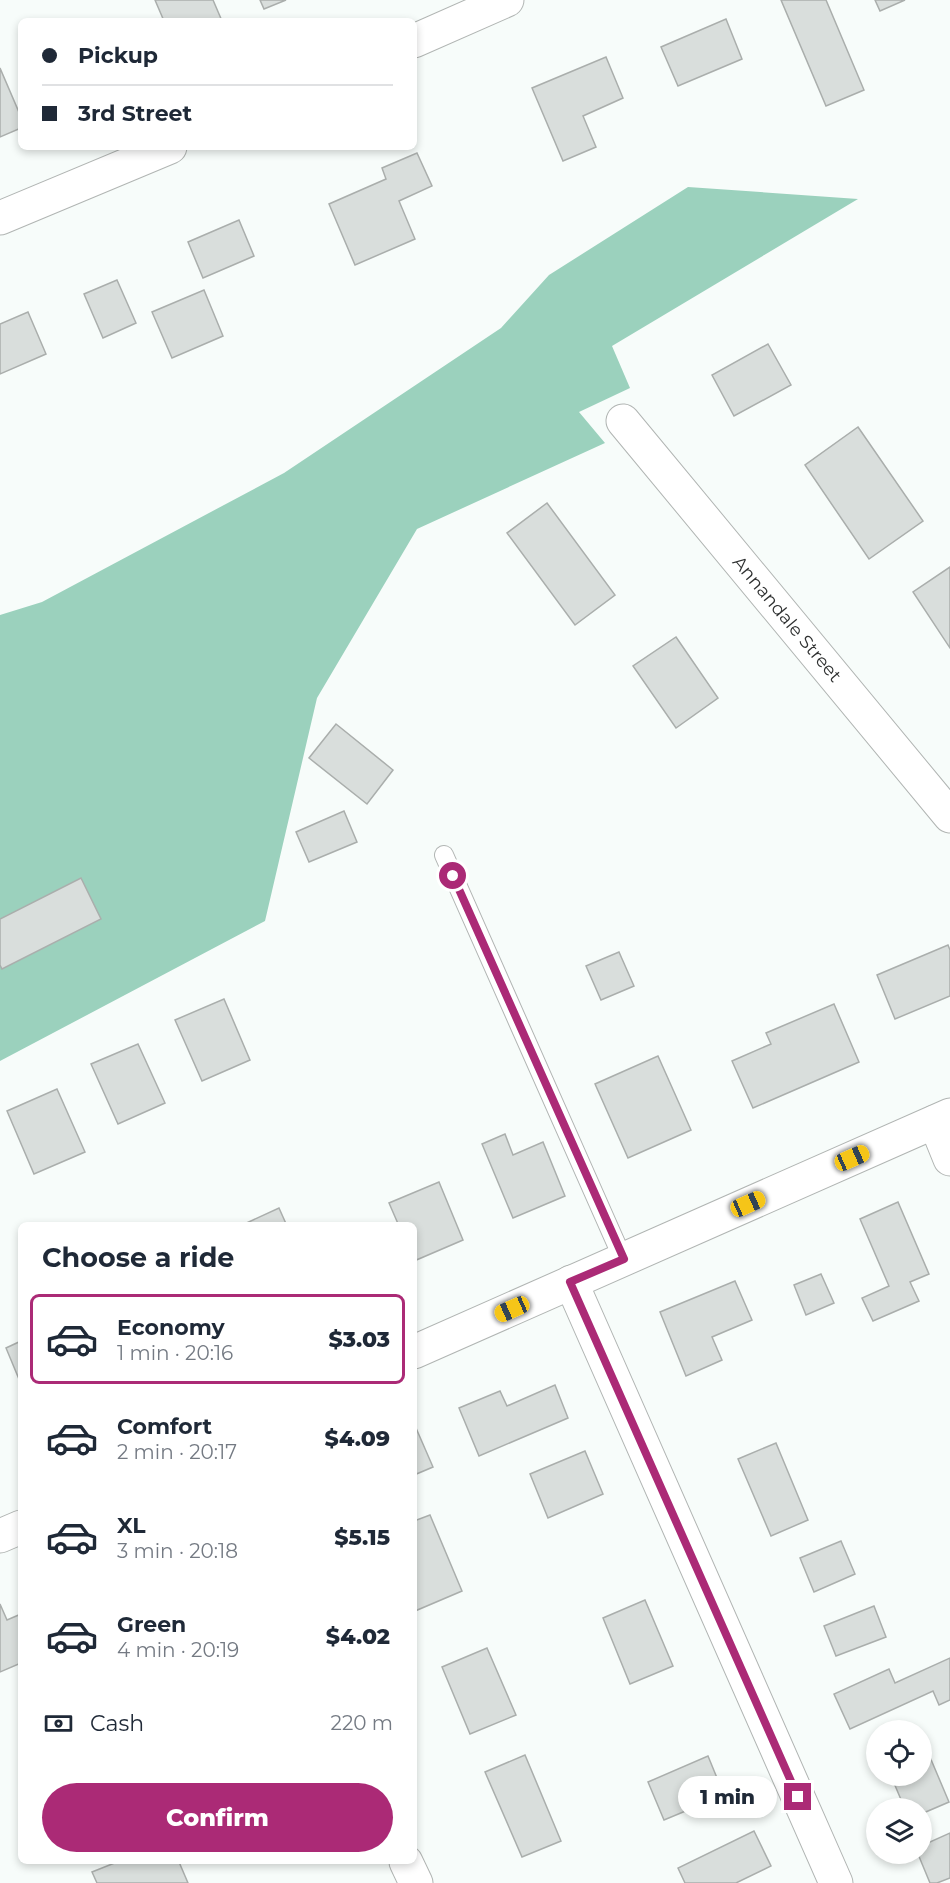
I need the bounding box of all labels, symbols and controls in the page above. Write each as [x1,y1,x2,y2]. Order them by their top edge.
text: Pickup [78,42,158,69]
text: 3rd Street [78,100,192,127]
street label: Annandale Street [728,552,846,686]
route start [439,862,466,889]
car [832,1142,872,1174]
car [728,1188,768,1220]
text: Choose a ride [42,1241,234,1274]
car [492,1293,532,1325]
icon: car [45,1312,99,1366]
text: Economy [117,1314,225,1341]
text: $3.03 [329,1326,390,1353]
text: 1 min · 20:16 [117,1341,233,1365]
icon: car [45,1411,99,1465]
text: Comfort [117,1413,212,1440]
text: $4.09 [324,1425,390,1452]
text: 2 min · 20:17 [117,1440,237,1464]
icon: car [45,1510,99,1564]
text: XL [117,1512,146,1539]
text: $5.15 [334,1524,390,1551]
text: 3 min · 20:18 [117,1539,238,1563]
icon: car [45,1609,99,1663]
text: Green [117,1611,186,1638]
text: $4.02 [326,1623,390,1650]
text: 4 min · 20:19 [117,1638,239,1662]
icon: cash [42,1707,75,1740]
text: Cash [90,1710,144,1737]
text: 220 m [331,1711,393,1735]
map controls [866,1720,932,1864]
button: locate [866,1720,932,1786]
callout: 1 min [678,1776,777,1818]
button: Confirm [42,1783,393,1852]
route end [784,1783,811,1810]
text: 1 min [700,1785,755,1809]
button: layers [866,1798,932,1864]

